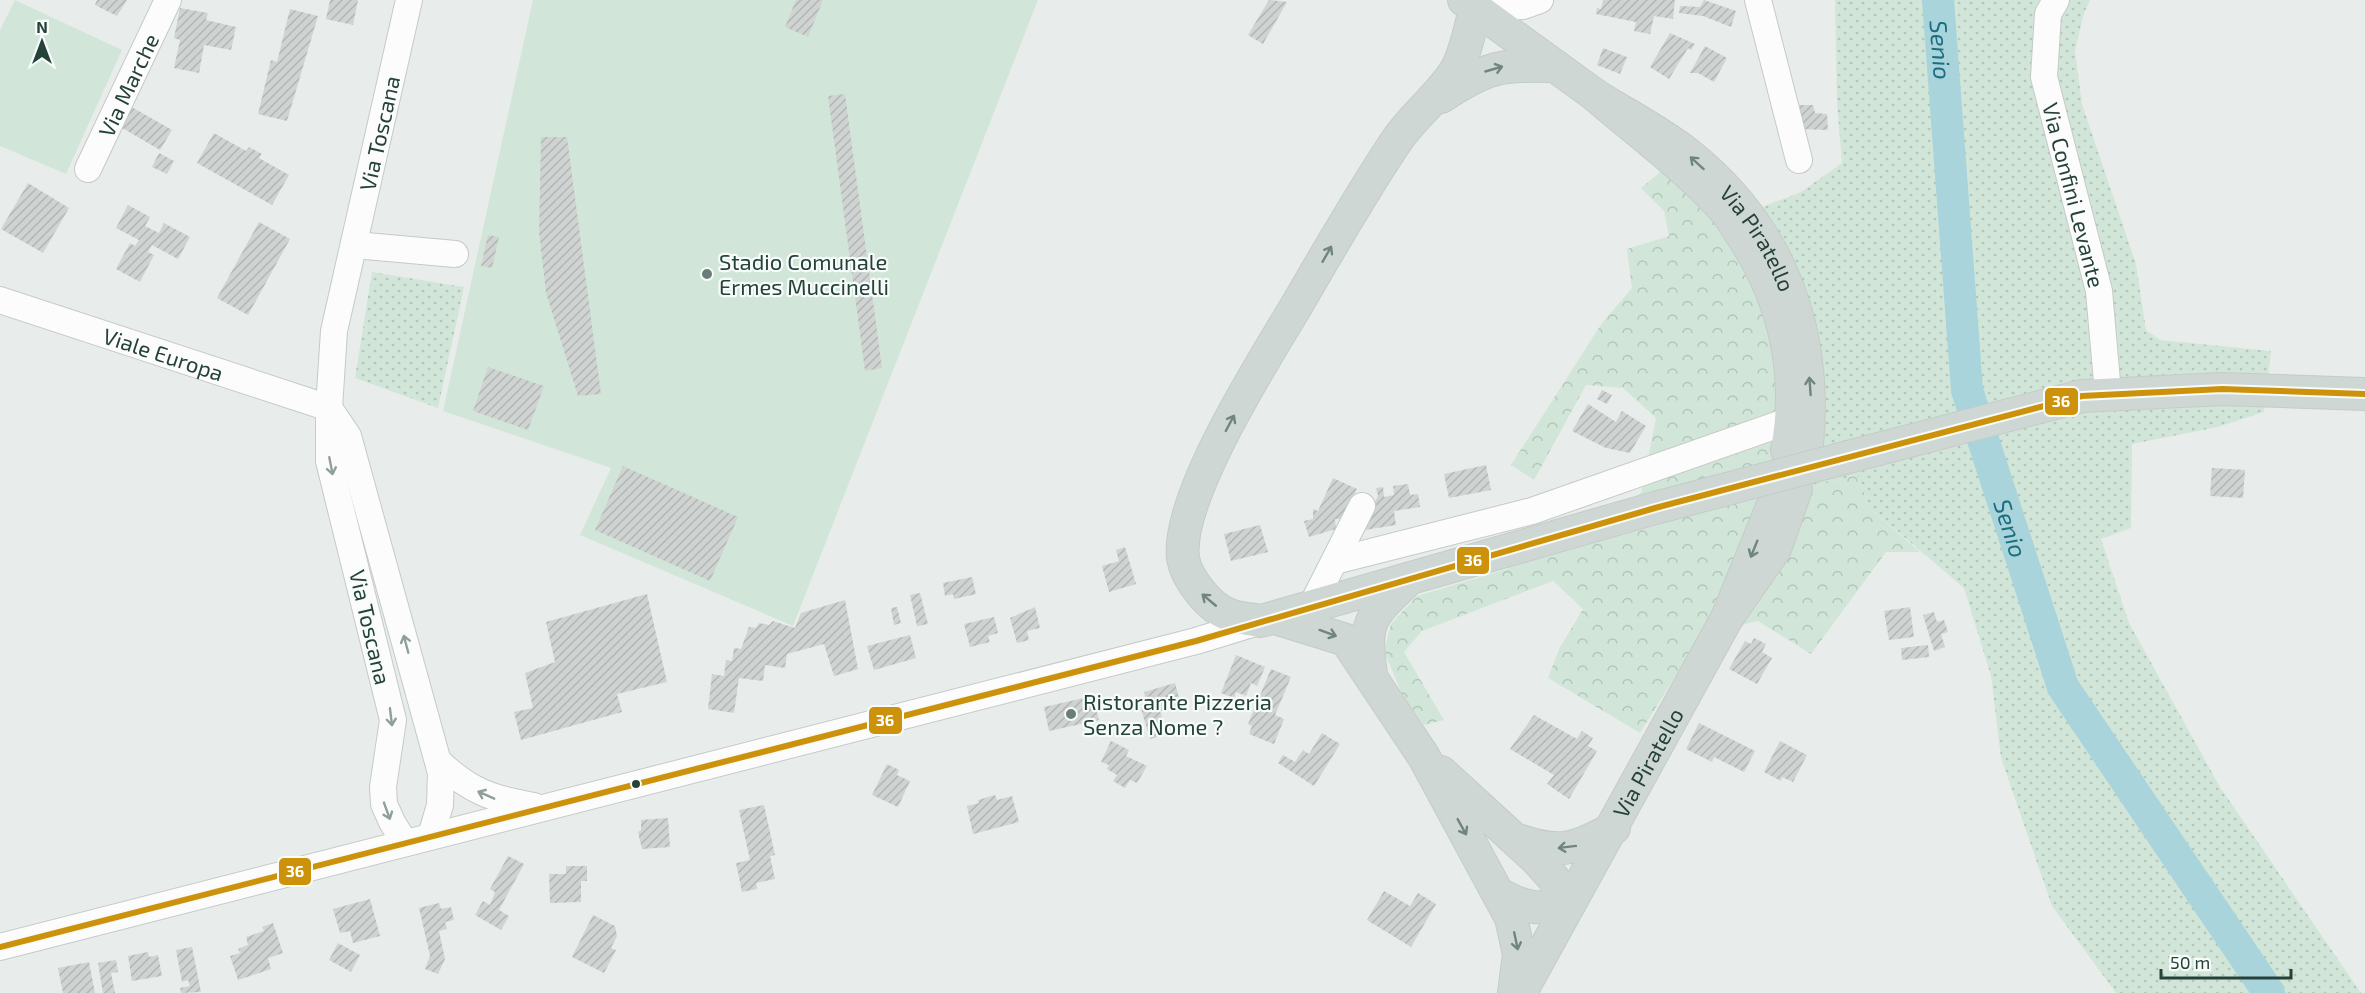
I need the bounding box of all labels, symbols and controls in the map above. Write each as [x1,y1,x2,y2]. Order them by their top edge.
north arrow [12,12,72,72]
text: N [36,17,48,36]
water label: Senio [1925,19,1958,81]
street label: Via Marche [92,29,163,141]
one-way arrow [1484,63,1503,74]
street label: Via Toscana [353,73,404,193]
street label: Via Confini Levante [2038,100,2111,290]
one-way arrow [1690,155,1705,170]
street label: Via Piratello [1715,179,1801,295]
one-way arrow [1321,246,1333,263]
place label: Stadio Comunale Ermes Muccinelli [719,248,889,299]
marker: Stadio Comunale Ermes Muccinelli [700,267,714,281]
street label: Viale Europa [100,322,227,385]
one-way arrow [1804,377,1815,397]
line badge: 36 [2044,387,2079,416]
text: 36 [2052,391,2070,410]
one-way arrow [1224,415,1236,432]
one-way arrow [326,456,337,476]
water label: Senio [1989,495,2035,561]
one-way arrow [1748,540,1759,558]
line badge: 36 [1456,546,1490,575]
text: 36 [1464,550,1482,569]
street label: Via Toscana [345,567,397,687]
one-way arrow [1201,593,1217,606]
one-way arrow [1318,629,1336,640]
one-way arrow [400,635,411,654]
place label: Ristorante Pizzeria Senza Nome ? [1083,688,1272,739]
street label: Via Piratello [1607,703,1688,822]
line badge: 36 [868,706,903,735]
one-way arrow [386,707,397,726]
marker: Ristorante Pizzeria Senza Nome ? [1064,707,1078,721]
text: 36 [876,710,894,729]
unlabelled marker [630,778,642,790]
one-way arrow [478,789,496,801]
one-way arrow [383,801,394,820]
one-way arrow [1457,817,1468,835]
one-way arrow [1558,842,1577,853]
line badge: 36 [278,857,312,886]
text: 36 [286,861,304,880]
one-way arrow [1511,931,1522,951]
scale bar [2161,942,2292,980]
text: 50 m [2170,951,2210,973]

